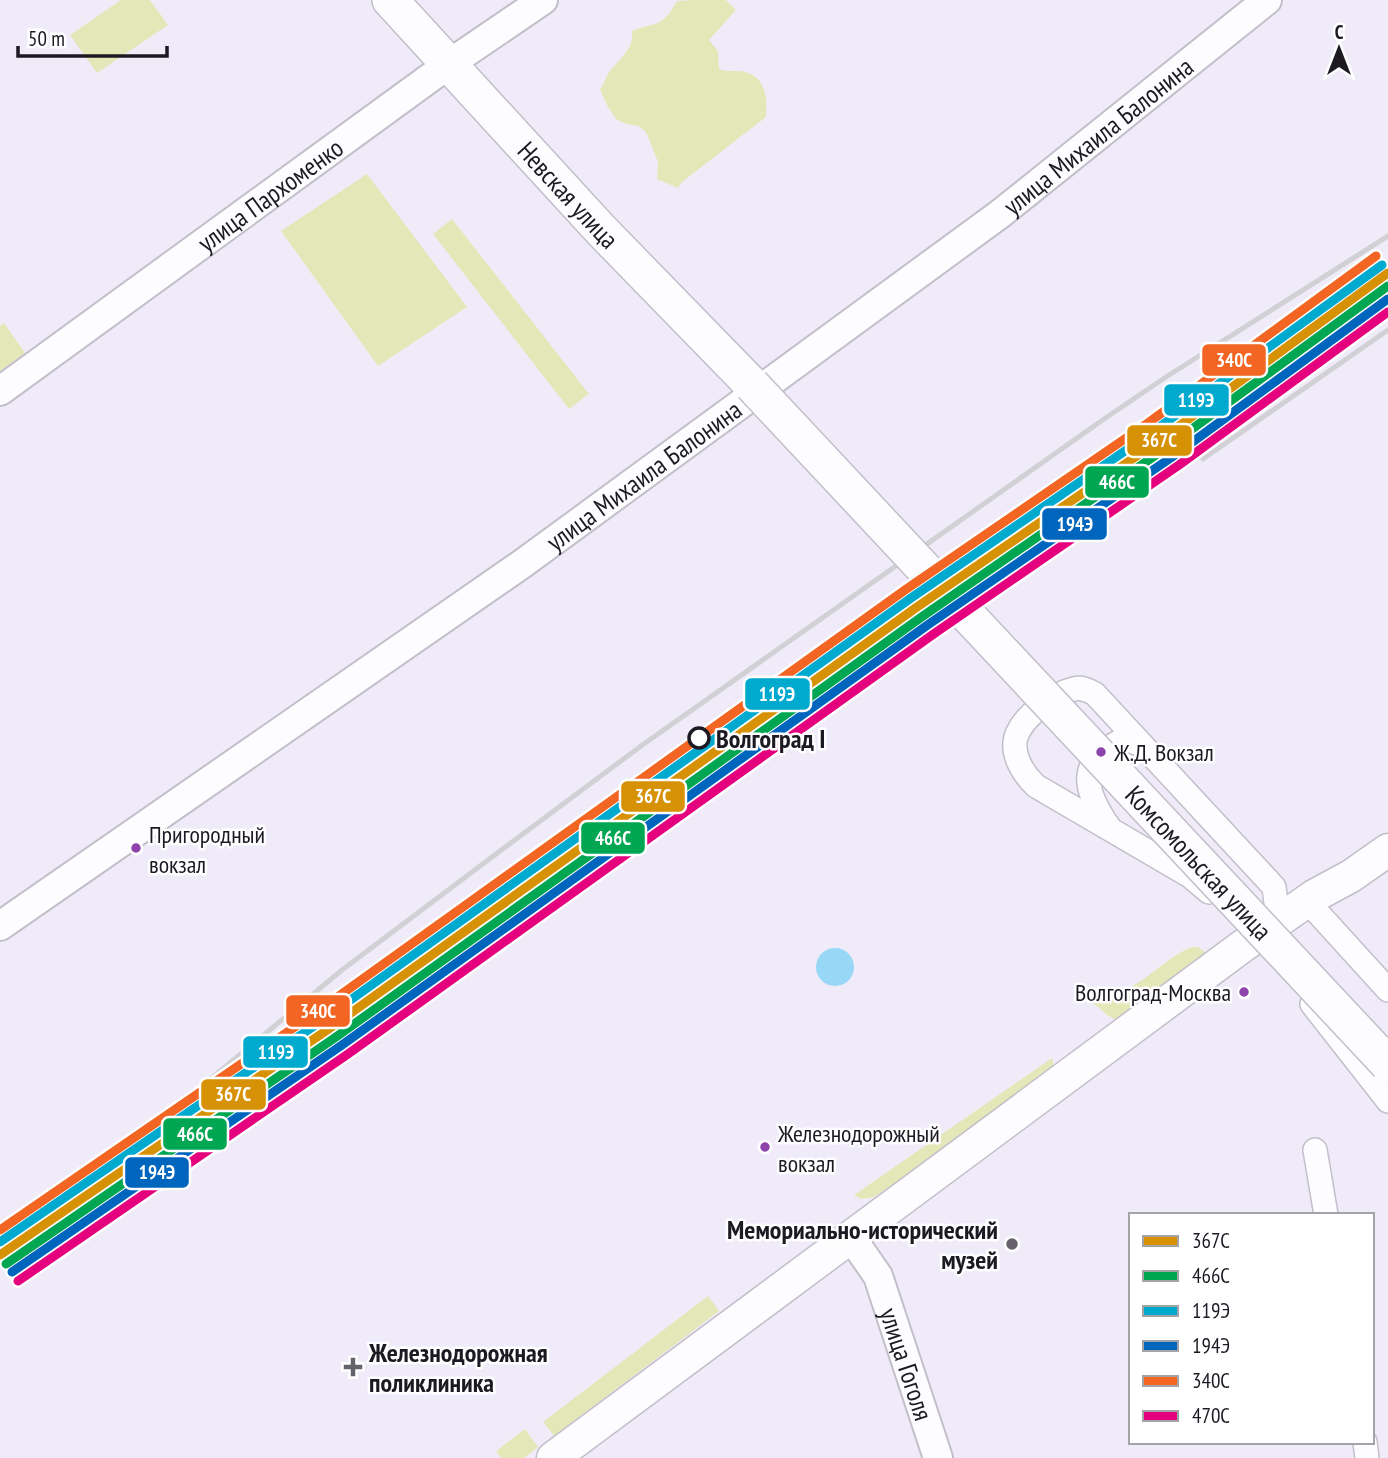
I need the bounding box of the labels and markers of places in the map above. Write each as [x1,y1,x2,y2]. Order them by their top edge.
place label: Волгоград I [716,722,825,755]
marker: Волгоград I [688,727,710,749]
place label: Ж.Д. Вокзал [1113,737,1214,768]
marker: Ж.Д. Вокзал [1094,745,1108,759]
place label: Пригородный вокзал [149,819,265,880]
marker: Пригородный вокзал [129,841,143,855]
place label: Волгоград-Москва [1075,977,1231,1008]
marker: Волгоград-Москва [1237,985,1251,999]
place label: Железнодорожный вокзал [777,1118,940,1179]
marker: Железнодорожный вокзал [758,1140,772,1154]
place label: Мемориально-исторический музей [727,1213,998,1276]
marker: Мемориально-исторический музей [1004,1236,1020,1252]
place label: Железнодорожная поликлиника [368,1336,548,1399]
marker: Железнодорожная поликлиника [343,1357,363,1377]

